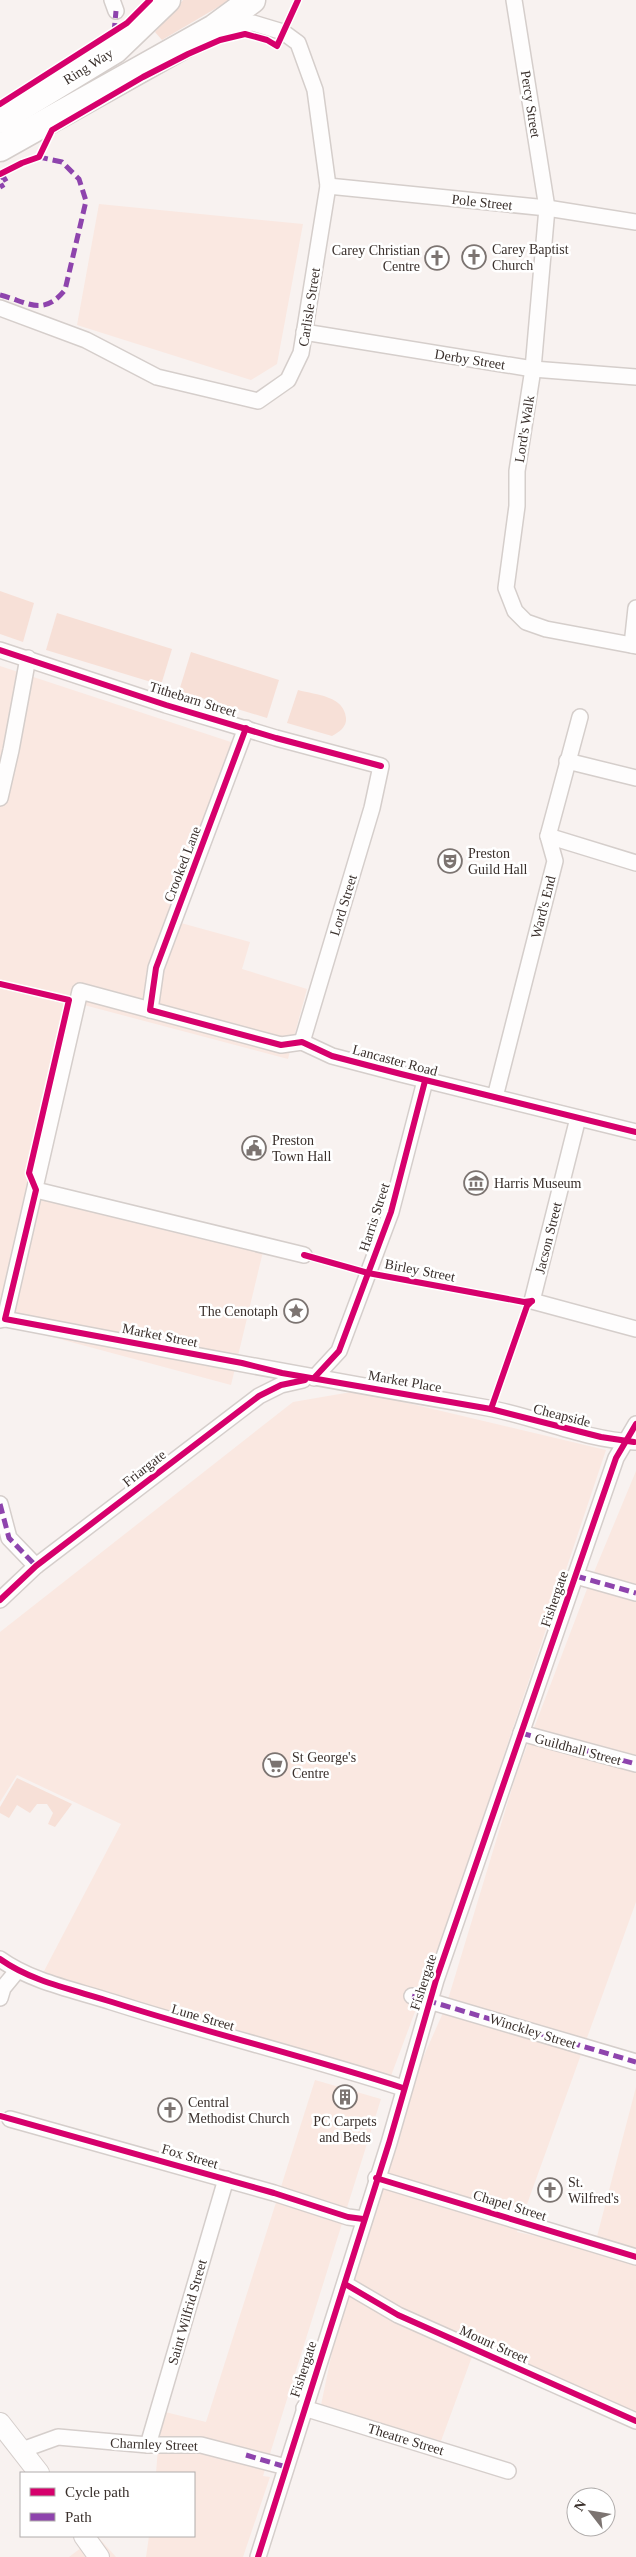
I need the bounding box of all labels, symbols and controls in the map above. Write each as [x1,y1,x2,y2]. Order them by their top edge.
street label: Ring Way [61,45,116,88]
street label: Percy Street [518,69,543,139]
street label: Pole Street [451,192,513,213]
place label: Carey Baptist Church [492,242,569,273]
place label: Carey Christian Centre [332,243,420,274]
church icon: Carey Baptist Church [461,244,487,270]
church icon: Carey Christian Centre [424,245,450,271]
street label: Carlisle Street [296,266,323,348]
street label: Derby Street [434,347,506,372]
street label: Lord's Walk [512,395,537,464]
street label: Tithebarn Street [148,679,238,720]
street label: Crooked Lane [161,824,204,904]
place label: Preston Guild Hall [468,846,528,877]
theatre icon: Preston Guild Hall [437,848,463,874]
street label: Lord Street [327,873,360,938]
street label: Ward's End [528,874,559,940]
street label: Lancaster Road [351,1042,439,1079]
place label: Preston Town Hall [272,1133,331,1164]
public building icon: Preston Town Hall [241,1135,267,1161]
museum icon: Harris Museum [463,1170,489,1196]
place label: Harris Museum [494,1176,582,1191]
street label: Harris Street [356,1181,393,1253]
street label: Jacson Street [532,1201,565,1276]
street label: Birley Street [384,1256,456,1285]
place icon: The Cenotaph [283,1298,309,1324]
place label: The Cenotaph [199,1304,278,1319]
street label: Market Street [121,1321,199,1350]
street label: Market Place [367,1368,443,1395]
street label: Cheapside [532,1401,592,1430]
street label: Friargate [120,1447,169,1490]
street label: Fishergate [538,1569,571,1629]
street label: Guildhall Street [533,1731,623,1768]
place label: St George's Centre [292,1750,356,1781]
supermarket icon: St George's Centre [262,1752,288,1778]
street label: Fishergate [407,1952,440,2012]
street label: Lune Street [170,2001,236,2034]
street label: Winckley Street [488,2011,578,2052]
building icon: PC Carpets and Beds [332,2084,358,2110]
place label: Central Methodist Church [188,2095,290,2126]
church icon: Central Methodist Church [157,2097,183,2123]
place label: PC Carpets and Beds [313,2114,377,2145]
street label: Fox Street [160,2141,220,2172]
place label: St. Wilfred's [568,2175,619,2206]
church icon: St. Wilfred's [537,2177,563,2203]
street label: Chapel Street [471,2187,548,2224]
street label: Saint Wilfrid Street [165,2258,210,2367]
street label: Mount Street [457,2323,531,2366]
street label: Fishergate [287,2339,320,2399]
street label: Theatre Street [366,2421,446,2458]
street label: Charnley Street [110,2435,198,2454]
legend [20,2472,195,2537]
text: Cycle path [65,2484,130,2500]
north arrow [566,2487,616,2537]
text: N [571,2497,589,2514]
text: Path [65,2509,92,2525]

